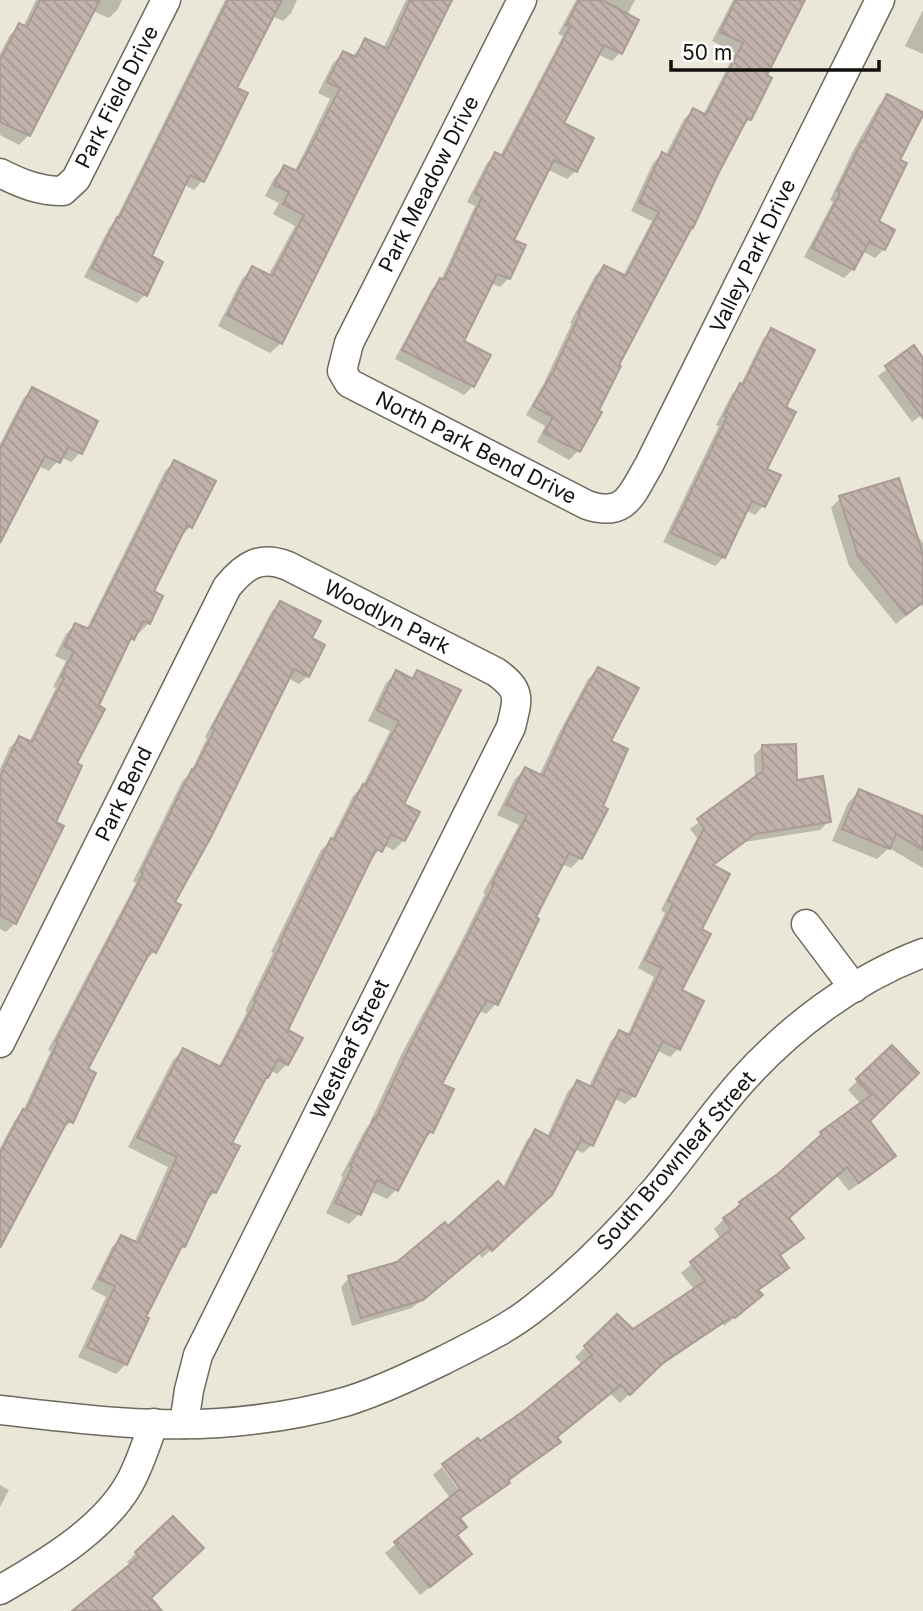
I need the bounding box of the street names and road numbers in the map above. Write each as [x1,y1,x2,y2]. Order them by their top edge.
street label: Park Field Drive [70,21,163,172]
street label: Park Meadow Drive [373,92,484,276]
street label: Valley Park Drive [705,175,801,337]
street label: North Park Bend Drive [372,386,581,509]
street label: Woodlyn Park [320,574,455,659]
street label: Park Bend [90,742,157,845]
street label: Westleaf Street [305,975,394,1123]
street label: South Brownleaf Street [591,1066,760,1255]

